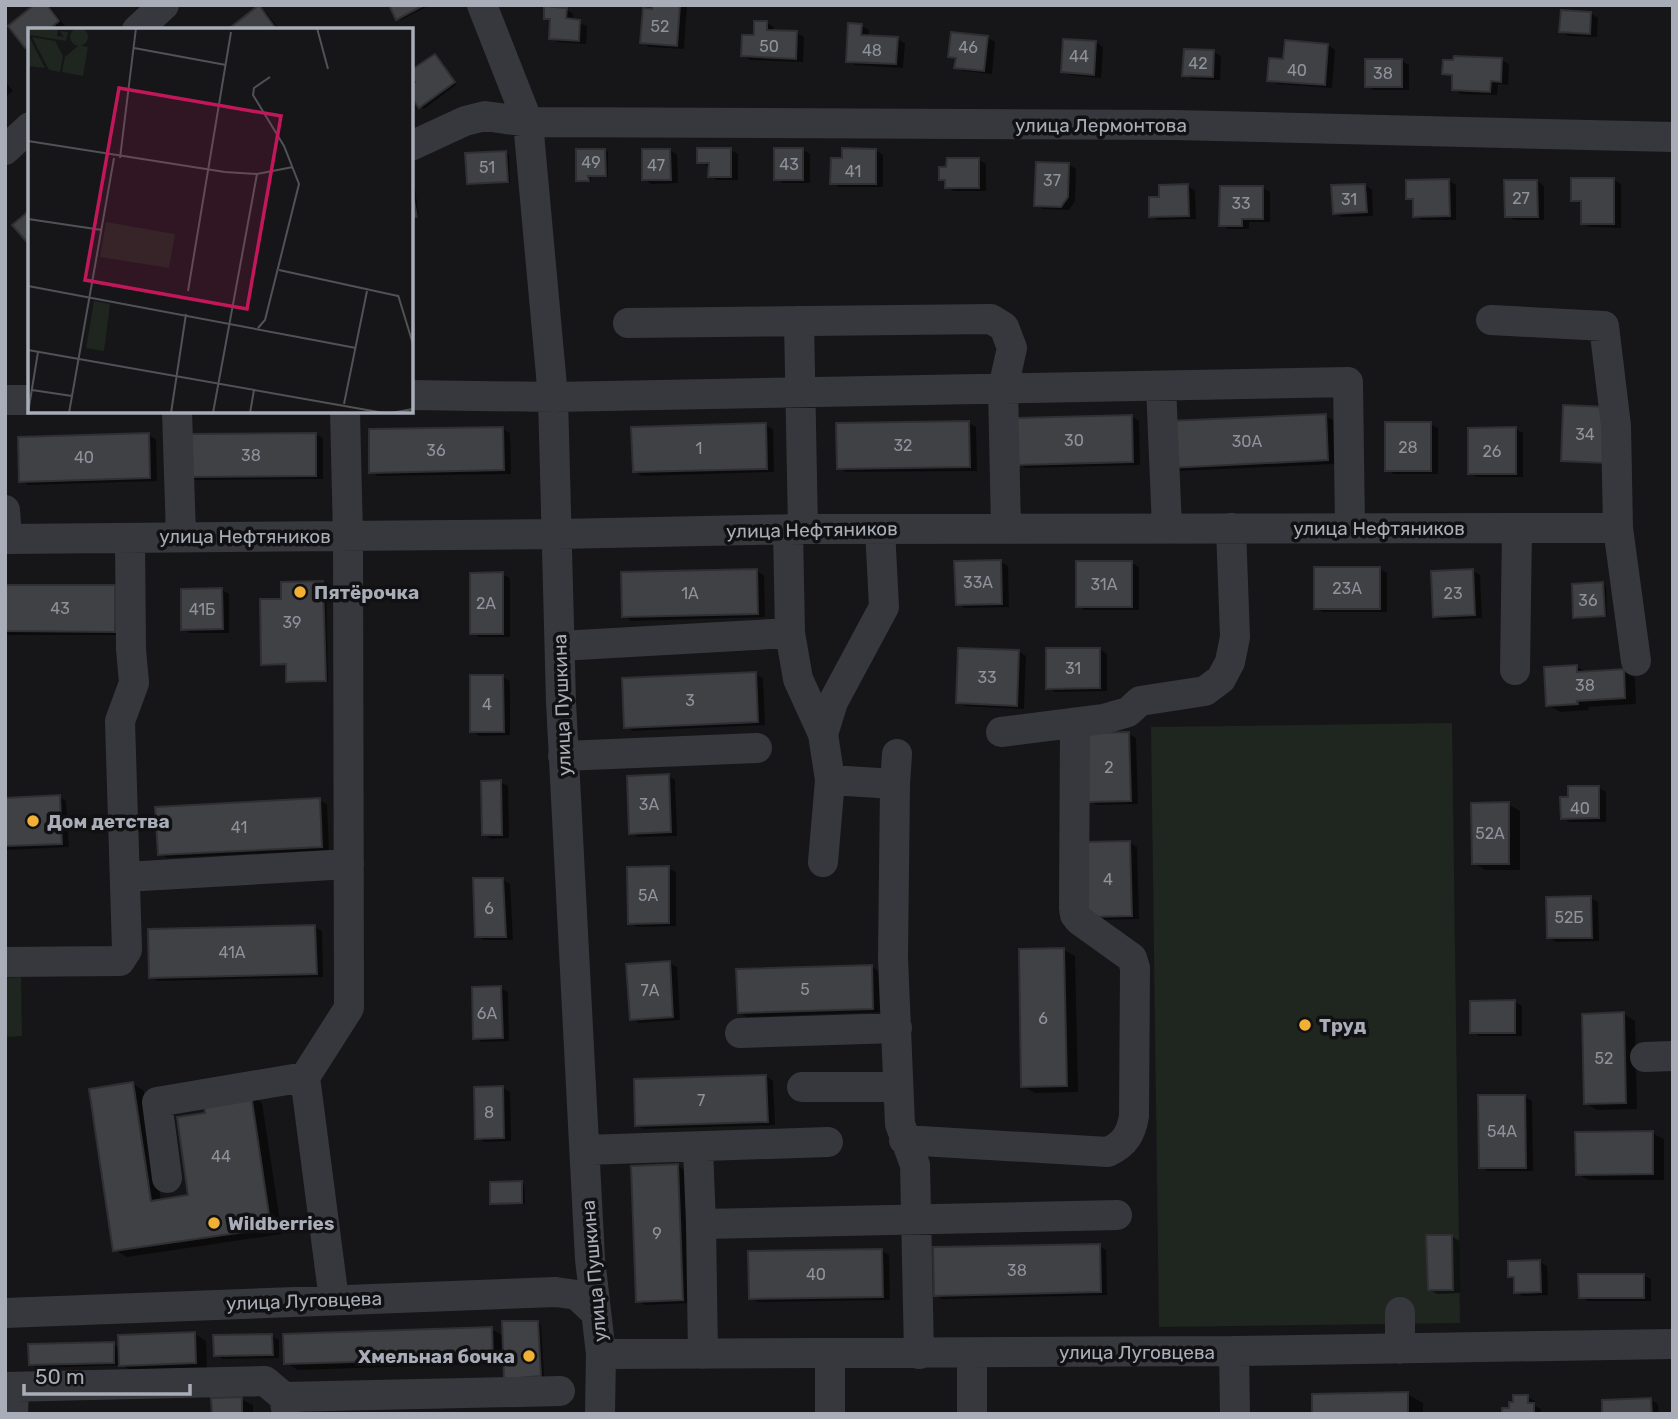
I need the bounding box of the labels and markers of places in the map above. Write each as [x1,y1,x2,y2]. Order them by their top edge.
place label: Пятёрочка [314,581,419,604]
marker: Пятёрочка [292,584,308,600]
place label: Дом детства [47,810,170,833]
marker: Дом детства [25,813,41,829]
place label: Труд [1319,1014,1367,1037]
marker: Труд [1297,1017,1313,1033]
place label: Wildberries [228,1212,334,1235]
marker: Wildberries [206,1215,222,1231]
place label: Хмельная бочка [358,1345,515,1368]
marker: Хмельная бочка [521,1348,537,1364]

